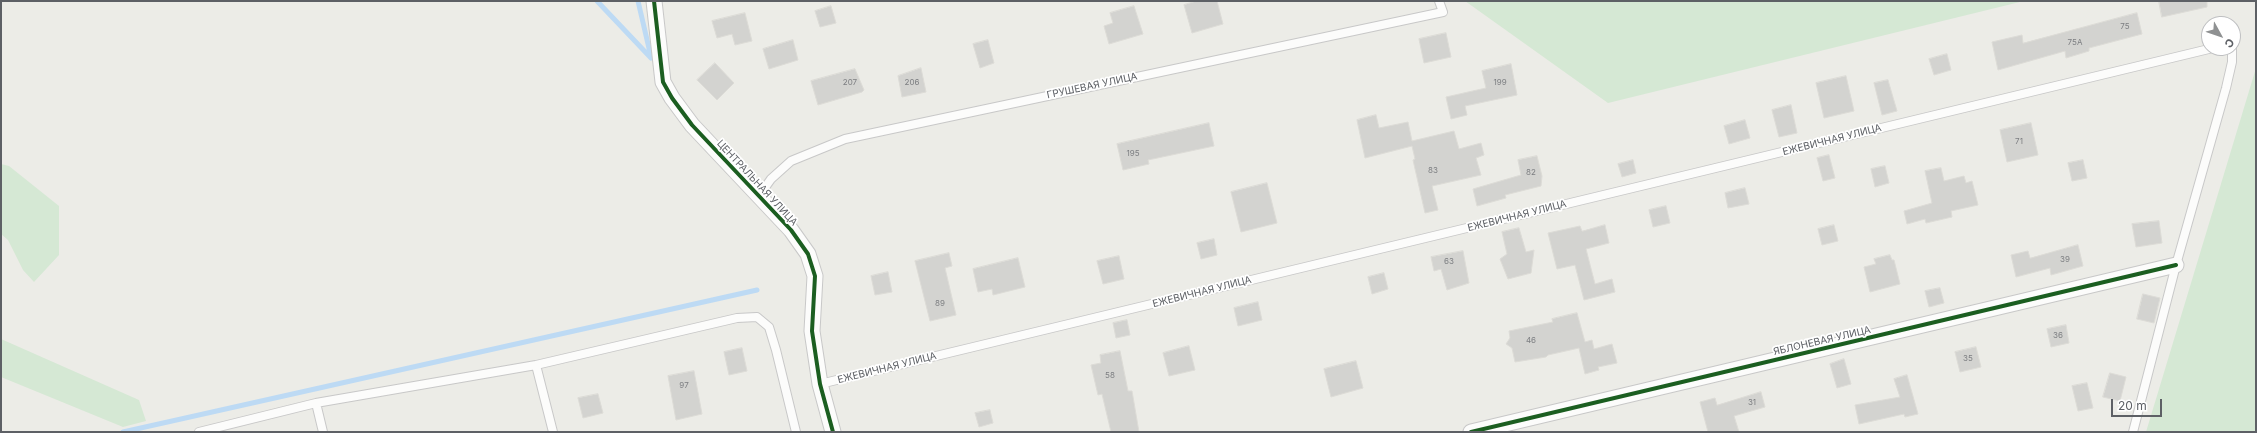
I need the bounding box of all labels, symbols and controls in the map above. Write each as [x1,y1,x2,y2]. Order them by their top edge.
north arrow [2201,16,2241,56]
house number: 75 [2120,22,2130,32]
text: С [2221,35,2237,51]
house number: 75А [2068,38,2082,48]
street label: ГРУШЕВАЯ УЛИЦА [1046,71,1138,101]
house number: 207 [843,78,857,88]
house number: 206 [905,78,919,88]
house number: 199 [1493,78,1507,88]
street label: ЕЖЕВИЧНАЯ УЛИЦА [1781,122,1883,158]
house number: 71 [2015,137,2023,147]
street label: ЦЕНТРАЛЬНАЯ УЛИЦА [714,138,800,228]
house number: 195 [1126,149,1140,159]
house number: 83 [1428,166,1438,176]
house number: 82 [1526,168,1536,178]
street label: ЕЖЕВИЧНАЯ УЛИЦА [1466,198,1568,234]
house number: 39 [2060,255,2070,265]
house number: 63 [1444,257,1454,267]
street label: ЕЖЕВИЧНАЯ УЛИЦА [1151,274,1253,310]
house number: 89 [935,299,945,309]
street label: ЯБЛОНЕВАЯ УЛИЦА [1772,324,1872,358]
house number: 36 [2053,331,2063,341]
house number: 46 [1526,336,1536,346]
street label: ЕЖЕВИЧНАЯ УЛИЦА [836,350,938,386]
house number: 35 [1963,354,1973,364]
house number: 58 [1105,371,1115,381]
house number: 97 [679,381,689,391]
scale bar [2113,391,2164,417]
house number: 31 [1748,398,1756,408]
text: 20 m [2118,398,2147,413]

